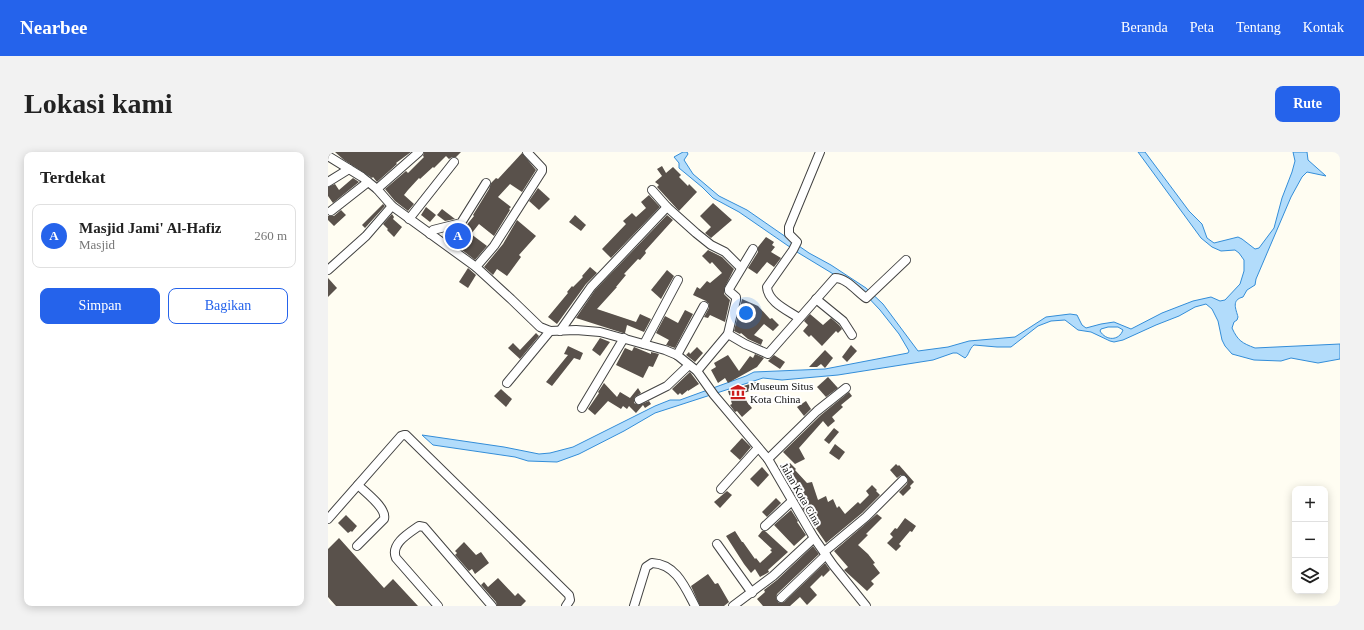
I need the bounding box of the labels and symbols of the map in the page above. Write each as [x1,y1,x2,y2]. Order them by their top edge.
pin: A [445,221,471,251]
your location [736,303,756,323]
place label: Museum Situs Kota China [750,380,813,405]
museum icon: Museum Situs Kota China [729,383,747,401]
street label: Jalan Kota Cina [778,461,824,528]

